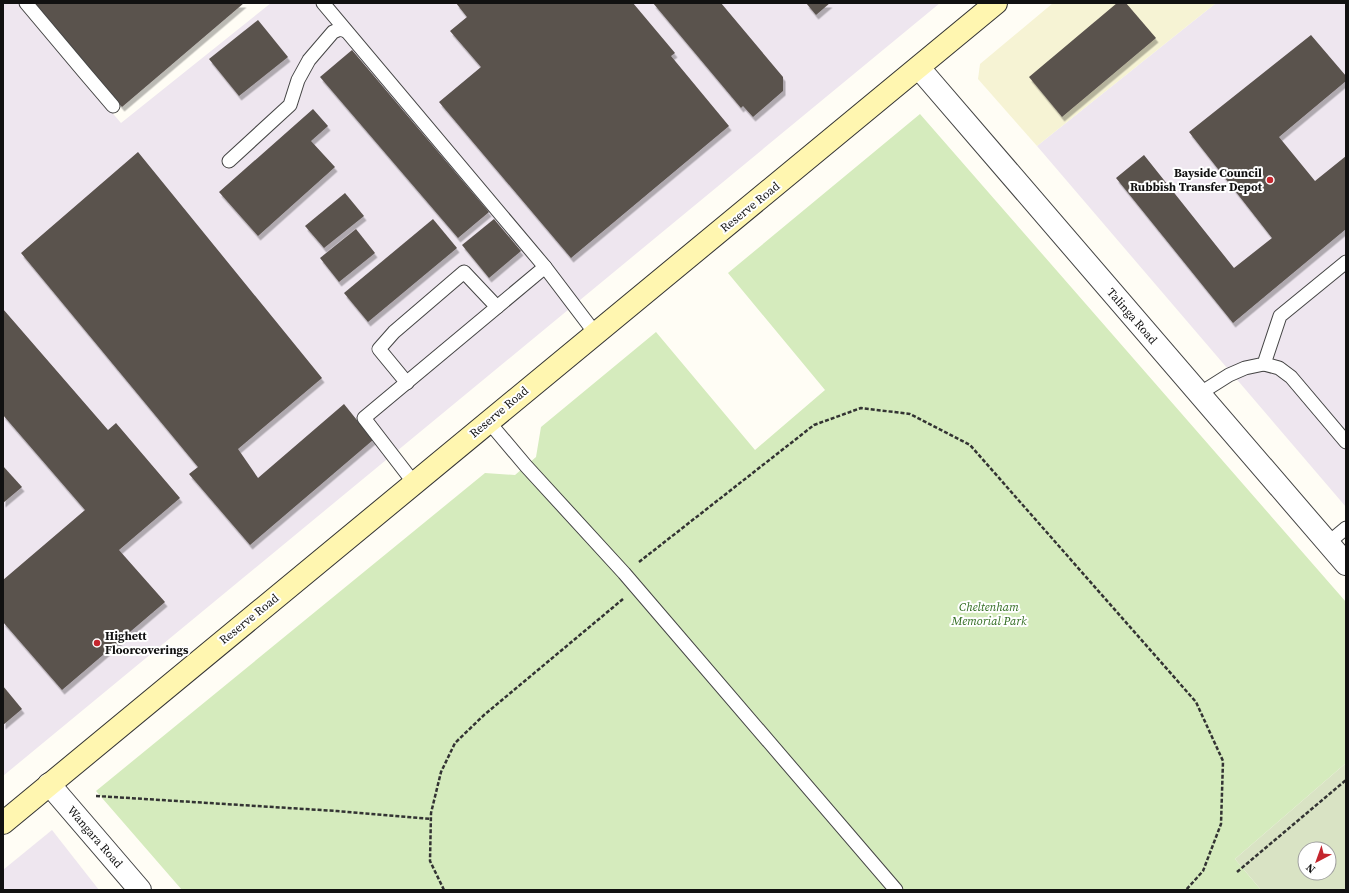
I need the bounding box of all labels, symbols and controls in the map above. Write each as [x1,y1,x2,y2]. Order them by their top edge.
place label: Bayside Council Rubbish Transfer Depot [1130,165,1263,195]
marker: Bayside Council Rubbish Transfer Depot [1265,175,1275,185]
street label: Reserve Road [717,178,783,236]
street label: Talinga Road [1103,285,1161,348]
street label: Reserve Road [466,383,532,441]
street label: Reserve Road [216,590,282,648]
park label: Cheltenham Memorial Park [950,599,1027,629]
place label: Highett Floorcoverings [105,628,189,658]
marker: Highett Floorcoverings [92,638,102,648]
street label: Wangara Road [64,803,126,871]
north arrow [1297,841,1337,881]
text: N [1303,860,1319,876]

